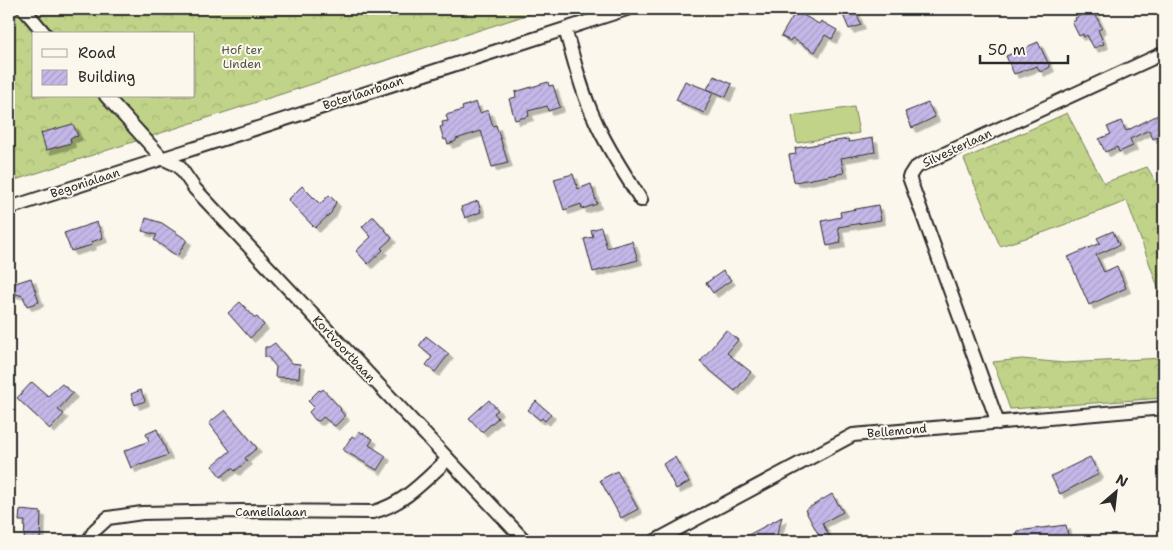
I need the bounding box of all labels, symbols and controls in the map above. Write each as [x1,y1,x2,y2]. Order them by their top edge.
legend [32,32,195,98]
scale bar [980,32,1068,64]
text: 50 m [988,40,1026,60]
park label: Hof ter Linden [221,42,263,72]
text: Road [78,43,116,63]
text: Building [78,67,135,87]
street label: Boterlaarbaan [321,72,405,114]
street label: Silvesterlaan [920,125,994,171]
street label: Begonialaan [48,164,122,202]
street label: Kortvoortbaan [309,312,379,386]
street label: Bellemond [866,420,928,442]
north arrow [1090,468,1140,518]
text: N [1113,470,1131,491]
street label: Camelialaan [235,504,307,520]

